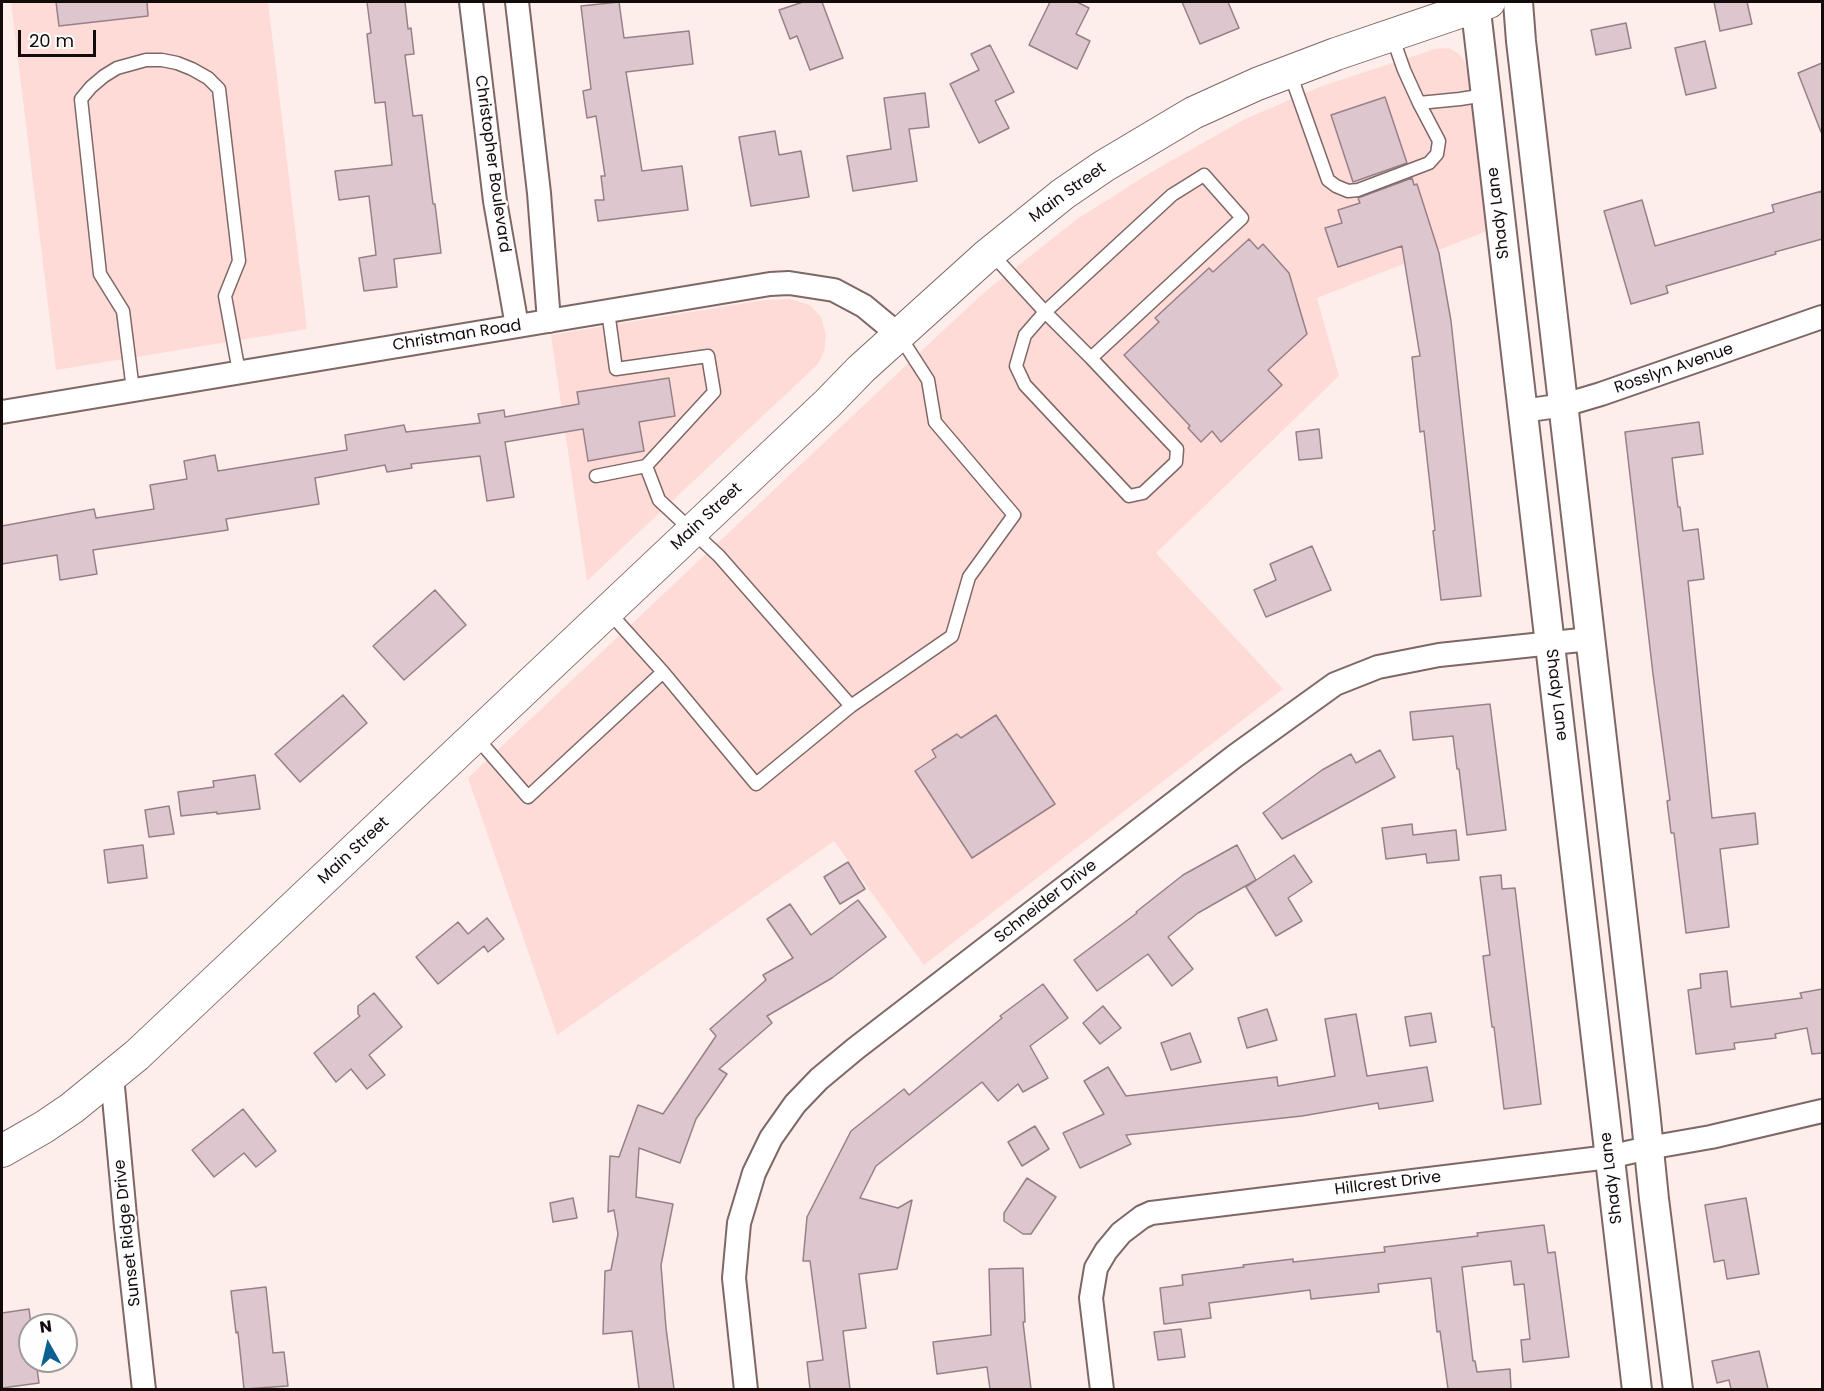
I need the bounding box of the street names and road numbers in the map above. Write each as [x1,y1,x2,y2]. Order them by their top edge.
street label: Christopher Boulevard [470,74,514,254]
street label: Main Street [1026,159,1110,227]
street label: Shady Lane [1484,166,1514,260]
street label: Christman Road [391,316,523,356]
street label: Rosslyn Avenue [1612,340,1736,398]
street label: Main Street [668,479,746,555]
street label: Shady Lane [1541,648,1571,742]
street label: Main Street [315,813,393,889]
street label: Schneider Drive [991,856,1101,948]
street label: Shady Lane [1597,1131,1627,1225]
street label: Sunset Ridge Drive [111,1158,145,1308]
street label: Hillcrest Drive [1334,1168,1442,1200]

